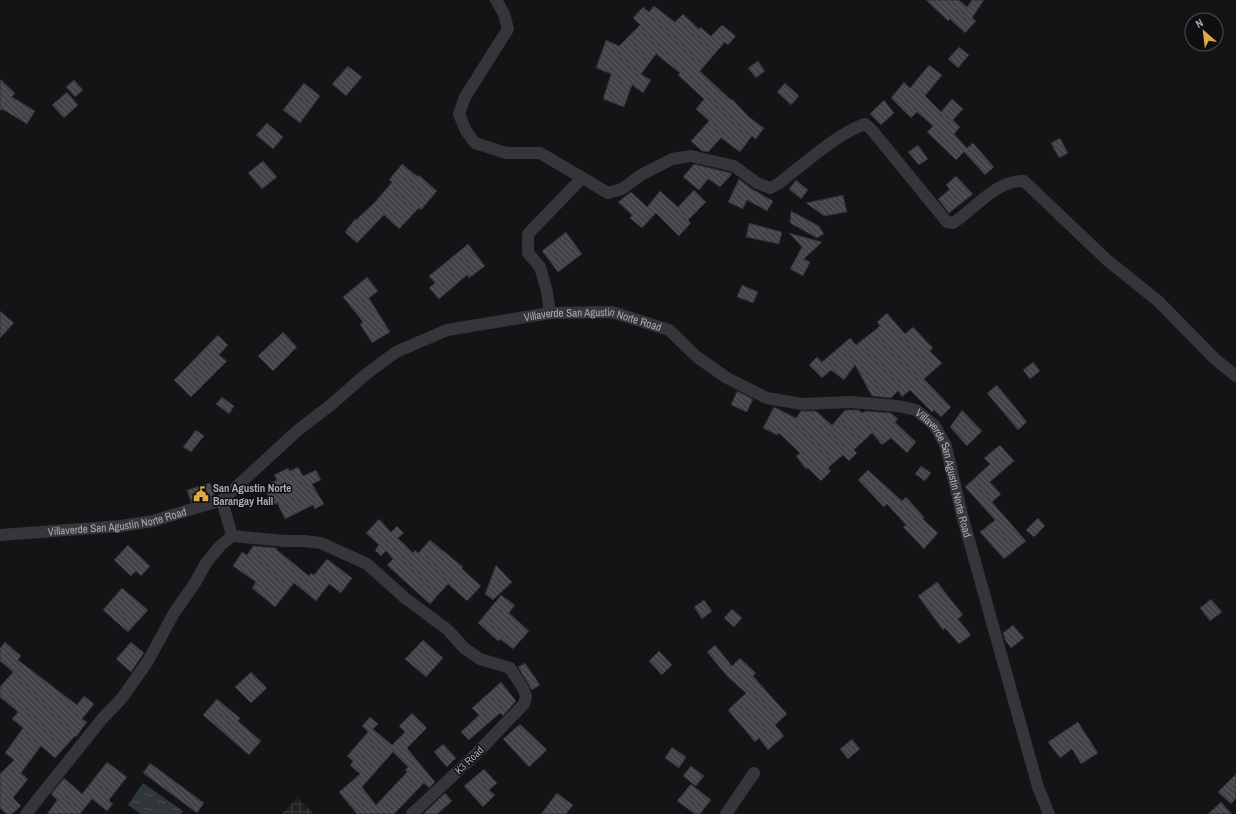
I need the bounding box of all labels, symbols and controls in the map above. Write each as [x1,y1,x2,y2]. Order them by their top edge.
north arrow [1184,12,1224,52]
text: N [1193,15,1205,31]
street label: Villaverde San Agustin Norte Road [523,305,663,334]
street label: Villaverde San Agustin Norte Road [913,405,975,539]
place label: San Agustin Norte Barangay Hall [213,481,291,508]
public building icon: San Agustin Norte Barangay Hall [192,485,210,503]
street label: Villaverde San Agustin Norte Road [47,504,188,538]
street label: K3 Road [452,743,486,777]

